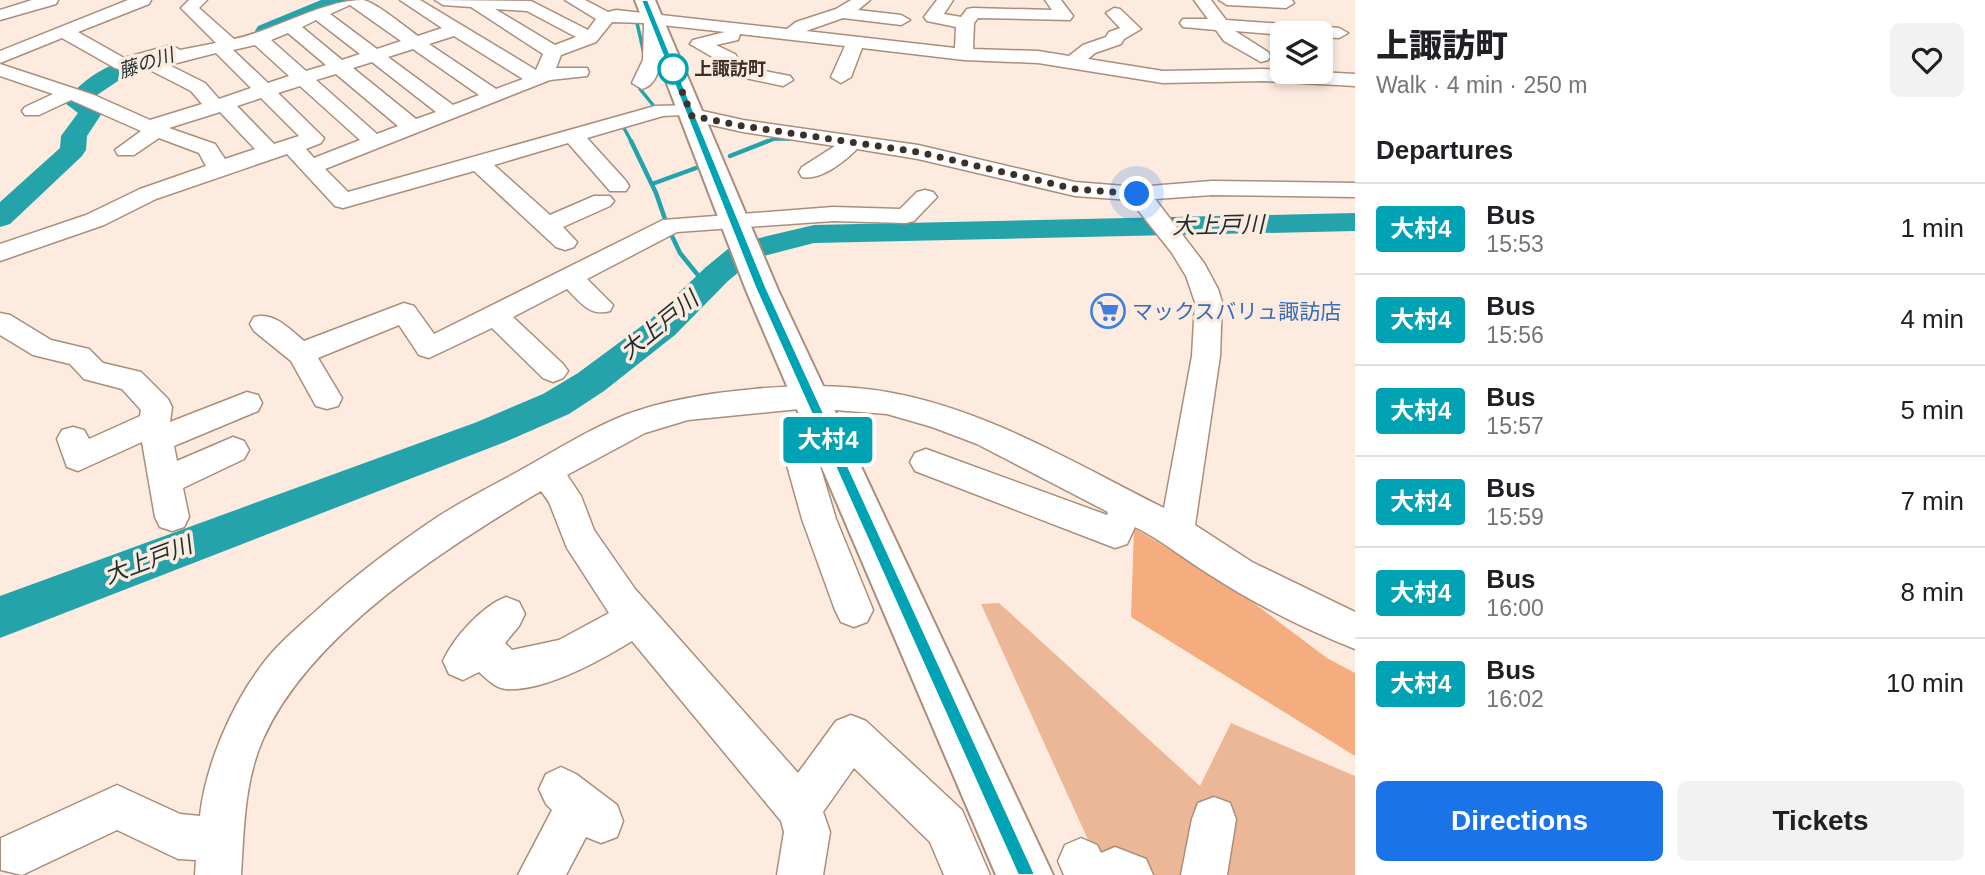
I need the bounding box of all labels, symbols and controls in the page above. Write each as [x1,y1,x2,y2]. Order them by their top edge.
map controls [1270,21,1333,84]
button: layers [1270,21,1333,84]
button: heart [1890,23,1964,97]
text: 上諏訪町 [1376,27,1508,64]
water label: 藤の川 [116,44,178,82]
marker: 上諏訪町 [658,54,688,84]
place label: 上諏訪町 [694,59,766,79]
text: Walk · 4 min · 250 m [1376,72,1587,98]
text: Departures [1376,135,1513,165]
your location [1119,176,1154,211]
text: Bus [1486,200,1535,230]
water label: 大上戸川 [1172,211,1267,239]
text: 1 min [1900,213,1964,243]
text: 大村4 [1390,215,1451,242]
text: 15:53 [1486,231,1544,257]
water label: 大上戸川 [615,284,705,364]
text: Bus [1486,291,1535,321]
supermarket icon: マックスバリュ諏訪店 [1089,292,1127,330]
place label: マックスバリュ諏訪店 [1132,300,1341,323]
text: 4 min [1900,304,1964,334]
text: 大村4 [1390,306,1451,333]
text: 15:56 [1486,322,1544,348]
text: Bus [1486,382,1535,412]
text: 5 min [1900,395,1964,425]
text: 大村4 [1390,397,1451,424]
text: 15:57 [1486,413,1544,439]
line badge: 大村4 [788,417,868,463]
text: 大村4 [797,426,859,453]
text: Bus [1486,473,1535,503]
text: 7 min [1900,486,1964,516]
text: 大村4 [1390,488,1451,515]
text: 15:59 [1486,504,1544,530]
water label: 大上戸川 [100,530,198,589]
text: Bus [1486,564,1535,594]
text: 8 min [1900,577,1964,607]
text: 大村4 [1390,579,1451,606]
text: 16:00 [1486,595,1544,621]
text: Bus [1486,655,1535,685]
text: 10 min [1886,668,1964,698]
text: 大村4 [1390,670,1451,697]
text: 16:02 [1486,686,1544,712]
button: Directions [1376,781,1663,861]
button: Tickets [1677,781,1964,861]

